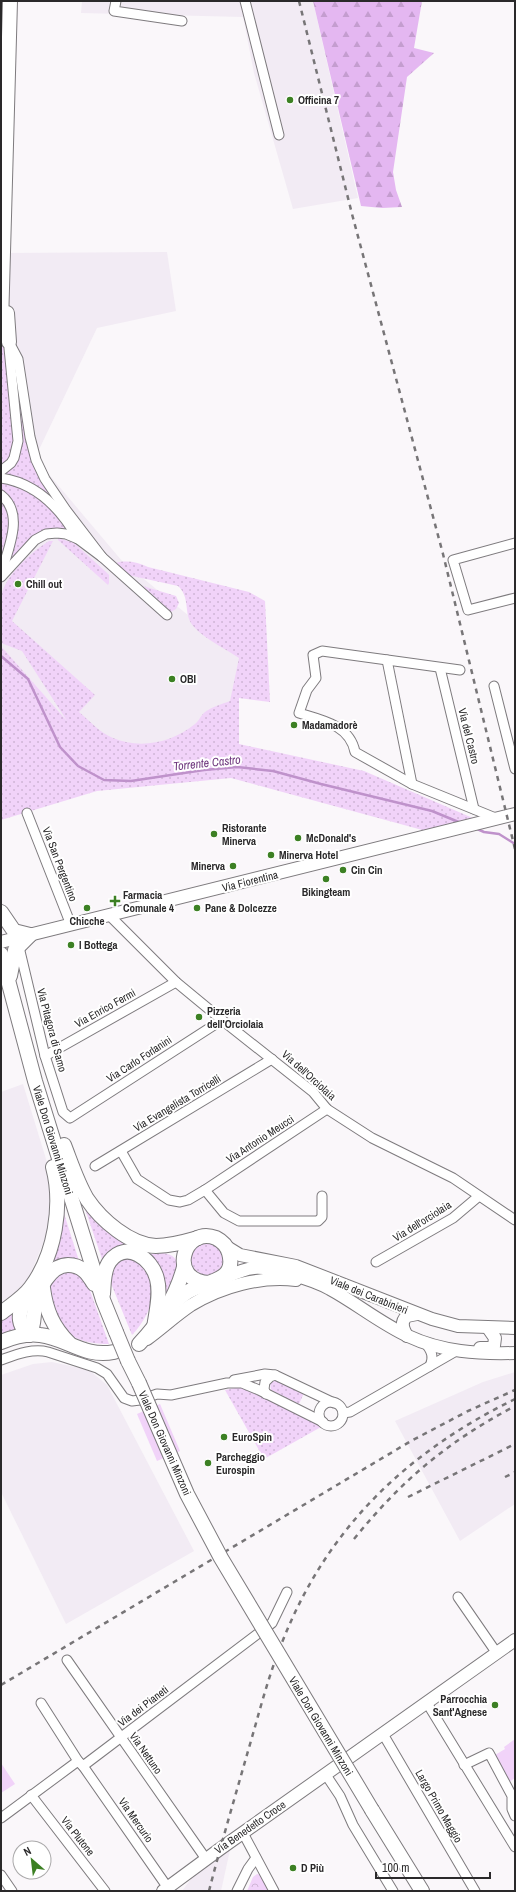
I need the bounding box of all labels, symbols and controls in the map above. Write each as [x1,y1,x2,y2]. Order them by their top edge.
place label: Officina 7 [298,93,339,107]
marker: Officina 7 [285,95,295,105]
place label: Chill out [26,577,62,591]
marker: Chill out [13,579,23,589]
place label: OBI [180,672,196,686]
marker: OBI [167,674,177,684]
street label: Via del Castro [455,707,483,765]
place label: Madamadorè [302,718,358,732]
marker: Madamadorè [289,720,299,730]
water label: Torrente Castro [173,751,242,774]
place label: Ristorante Minerva [222,821,267,848]
street label: Via San Pergentino [39,825,81,903]
marker: Ristorante Minerva [209,829,219,839]
place label: McDonald's [306,831,356,845]
marker: McDonald's [293,833,303,843]
place label: Minerva Hotel [279,848,338,862]
marker: Minerva Hotel [266,850,276,860]
place label: Minerva [191,859,225,873]
marker: Minerva [228,861,238,871]
place label: Cin Cin [351,863,383,877]
marker: Cin Cin [338,865,348,875]
street label: Via Fiorentina [221,867,279,895]
marker: Bikingteam [321,874,331,884]
place label: Bikingteam [302,885,350,899]
place label: Farmacia Comunale 4 [123,888,174,915]
marker: Farmacia Comunale 4 [110,896,120,906]
place label: Pane & Dolcezze [205,901,277,915]
marker: Chicche [82,903,92,913]
marker: Pane & Dolcezze [192,903,202,913]
place label: Chicche [69,914,105,928]
place label: I Bottega [79,938,118,952]
marker: I Bottega [66,940,76,950]
street label: Via Enrico Fermi [72,985,138,1031]
street label: Via Pitagora di Samo [34,987,70,1073]
place label: Pizzeria dell'Orciolaia [207,1004,263,1031]
marker: Pizzeria dell'Orciolaia [194,1012,204,1022]
street label: Via Carlo Forlanini [104,1033,174,1085]
street label: Via dell'Orciolaia [279,1047,339,1103]
street label: Via Evangelista Torricelli [131,1071,223,1135]
street label: Viale Don Giovanni Minzoni [30,1084,76,1196]
street label: Via Antonio Meucci [223,1112,297,1166]
street label: Via dell'orciolaia [390,1198,454,1244]
street label: Viale dei Carabinieri [328,1273,410,1317]
street label: Viale Don Giovanni Minzoni [136,1388,194,1498]
place label: EuroSpin [232,1430,272,1444]
marker: EuroSpin [219,1432,229,1442]
place label: Parcheggio Eurospin [216,1450,266,1477]
marker: Parcheggio Eurospin [203,1458,213,1468]
street label: Viale Don Giovanni Minzoni [286,1674,356,1778]
street label: Via dei Pianeti [115,1682,171,1730]
place label: Parrocchia Sant'Agnese [433,1692,487,1719]
marker: Parrocchia Sant'Agnese [490,1700,500,1710]
street label: Via Nettuno [127,1730,165,1776]
street label: Largo Primo Maggio [412,1767,466,1845]
street label: Via Mercurio [116,1795,156,1845]
street label: Via Benedetto Croce [212,1797,288,1857]
street label: Via Plutone [58,1813,98,1859]
north arrow [12,1840,52,1880]
text: N [21,1843,33,1859]
scale bar [376,1854,490,1880]
text: 100 m [382,1860,409,1876]
place label: D Più [301,1861,324,1875]
marker: D Più [288,1863,298,1873]

